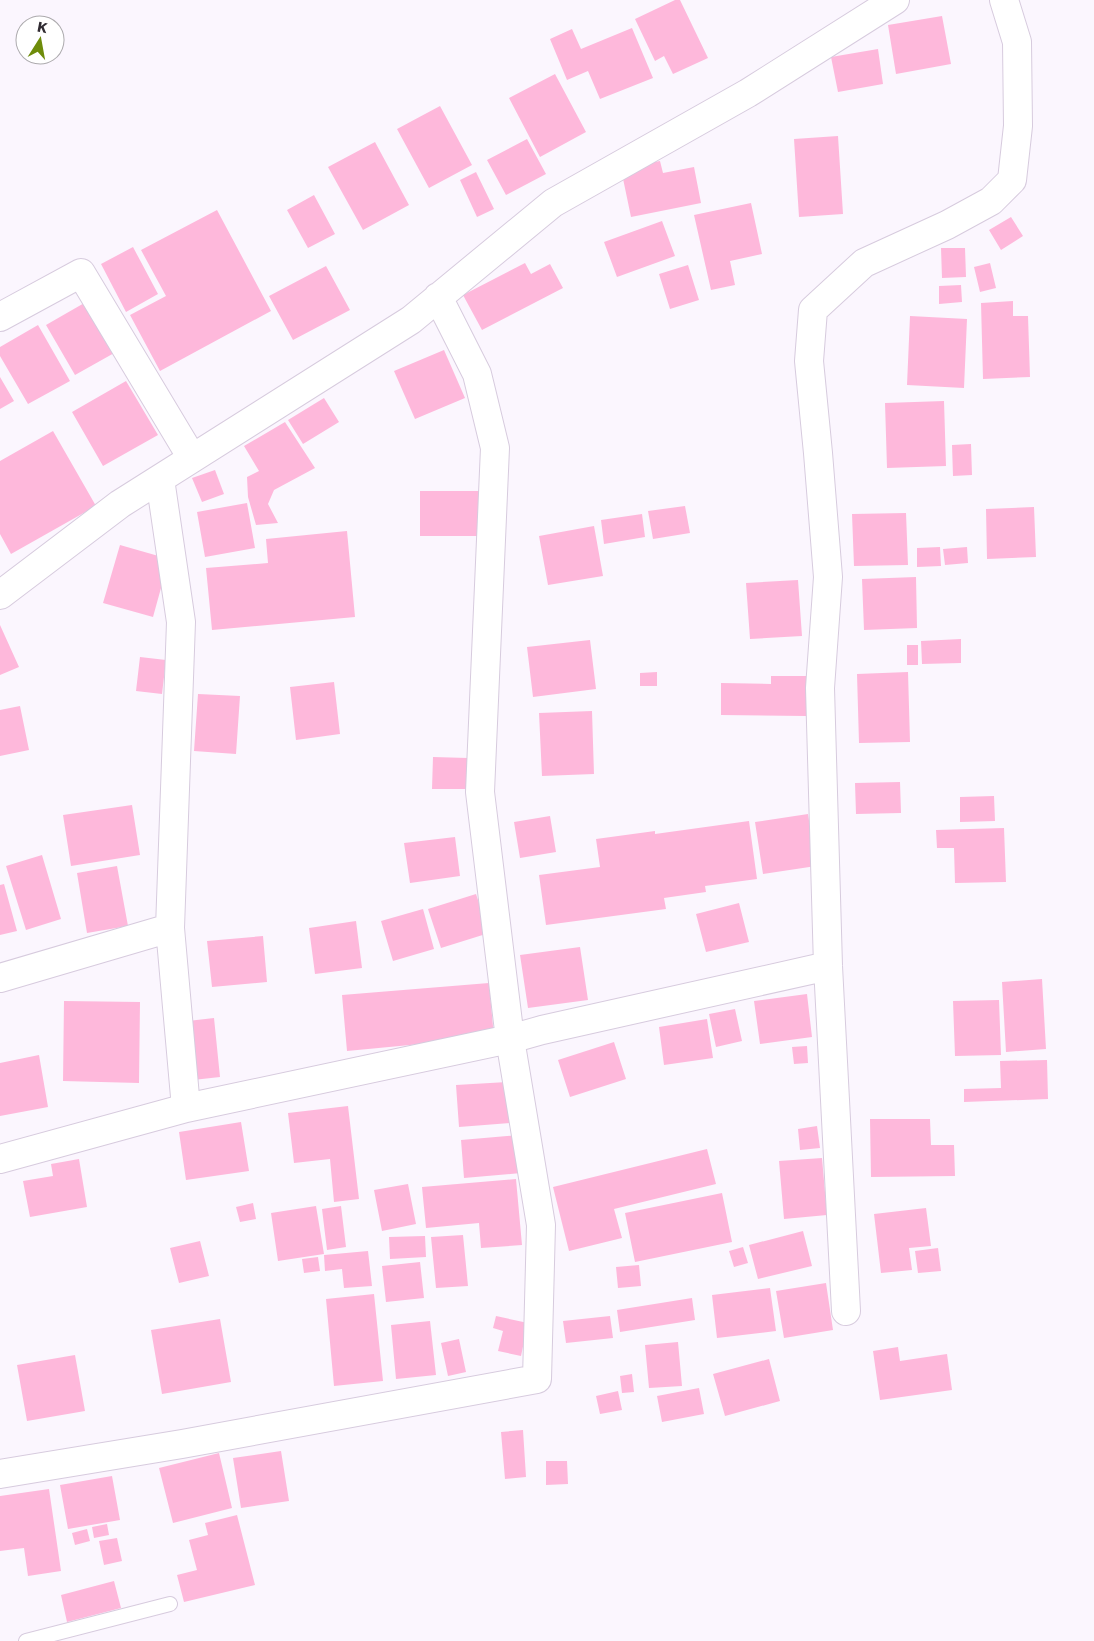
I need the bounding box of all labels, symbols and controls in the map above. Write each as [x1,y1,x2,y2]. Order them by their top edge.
north arrow [15,15,65,65]
text: K [36,17,49,36]

